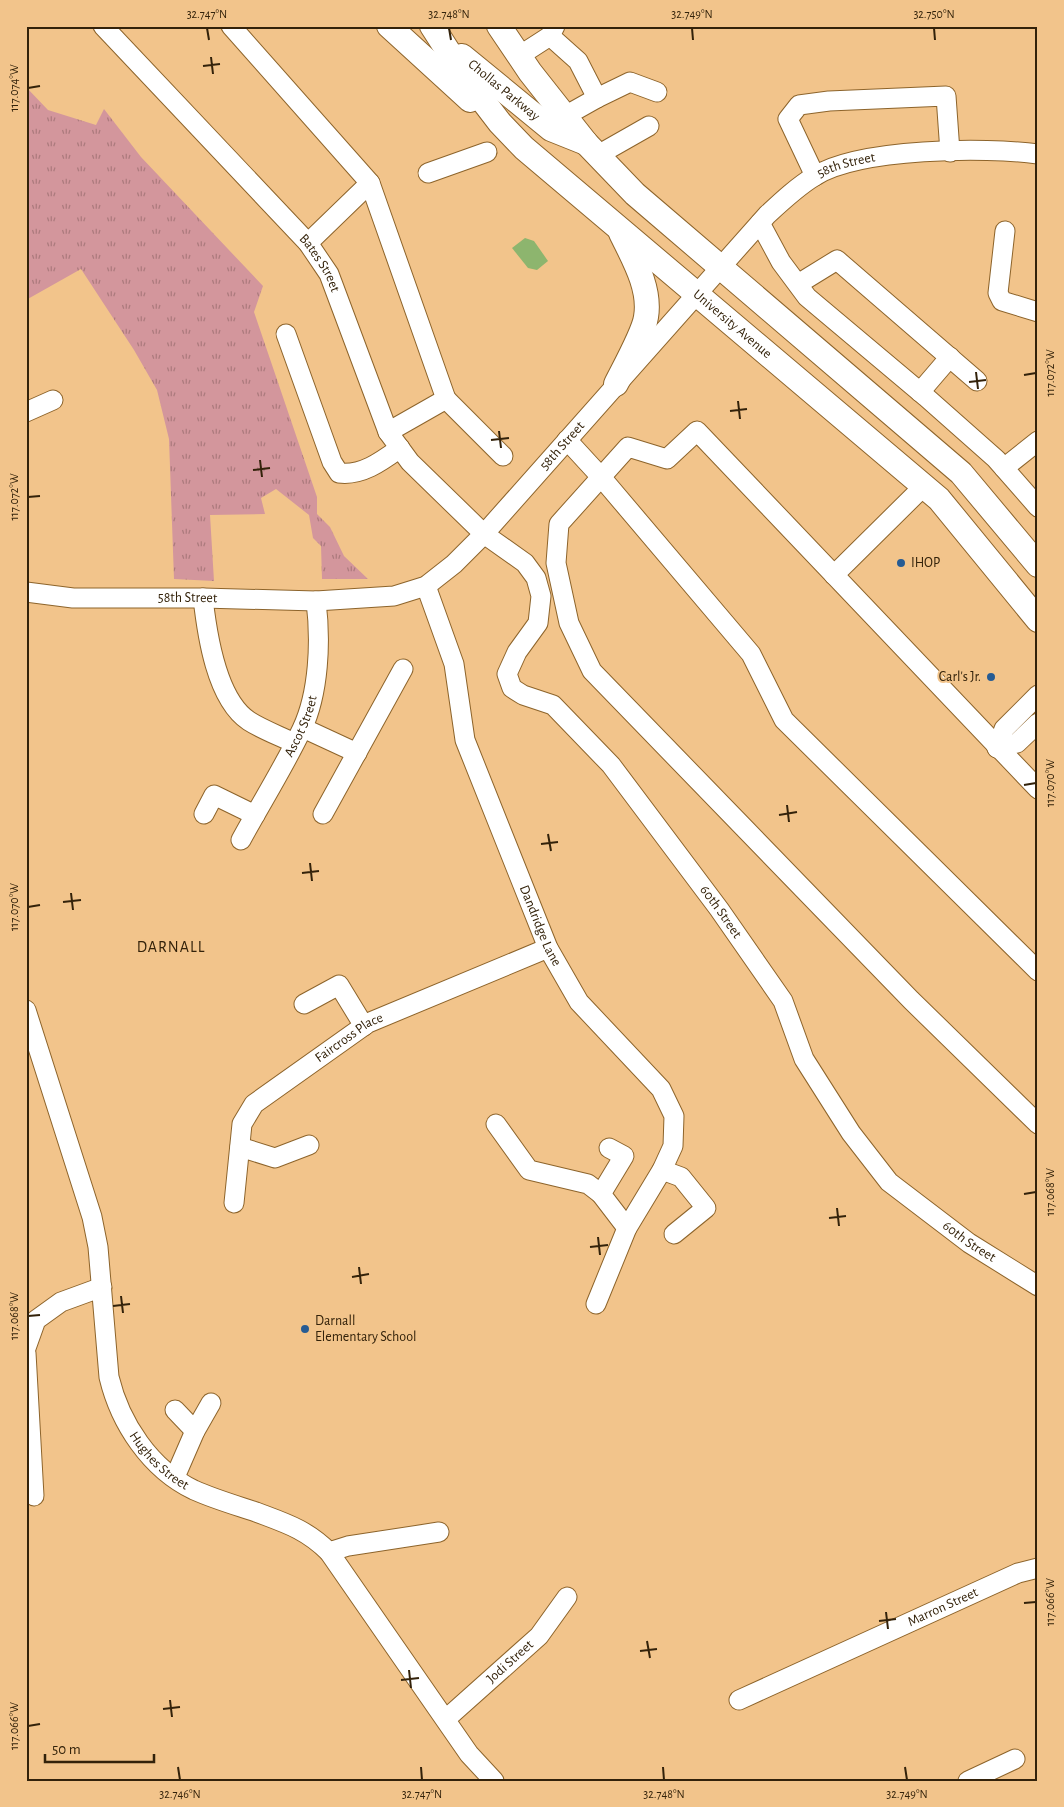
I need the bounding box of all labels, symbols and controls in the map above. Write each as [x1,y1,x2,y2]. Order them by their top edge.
text: 32.747°N [187,8,227,20]
text: 32.748°N [428,8,470,20]
text: 32.749°N [671,8,713,20]
text: 32.750°N [913,8,955,20]
street label: Chollas Parkway [465,57,542,124]
text: 117.074°W [8,64,20,112]
street label: 58th Street [815,150,877,180]
street label: Bates Street [297,232,342,294]
street label: University Avenue [690,287,774,361]
text: 117.072°W [1044,349,1056,397]
street label: 58th Street [537,419,588,473]
text: 117.072°W [8,473,20,521]
place label: IHOP [911,556,940,570]
marker: IHOP [895,557,907,569]
street label: 58th Street [158,591,218,605]
place label: Carl's Jr. [939,670,981,684]
marker: Carl's Jr. [985,671,997,683]
street label: Ascot Street [282,694,320,759]
text: 117.070°W [1044,759,1056,807]
text: 117.070°W [8,883,20,931]
street label: Dandridge Lane [517,883,564,969]
street label: 60th Street [697,883,744,941]
district label: DARNALL [137,939,205,955]
street label: Faircross Place [313,1011,385,1065]
text: 117.068°W [1044,1168,1056,1216]
street label: 60th Street [940,1218,998,1265]
text: 117.068°W [8,1292,20,1340]
place label: Darnall Elementary School [315,1314,417,1344]
marker: Darnall Elementary School [299,1323,311,1335]
street label: Hughes Street [127,1429,191,1493]
text: 117.066°W [1044,1578,1056,1626]
street label: Marron Street [906,1585,981,1629]
street label: Jodi Street [484,1637,536,1686]
text: 117.066°W [8,1702,20,1750]
scale bar [45,1732,154,1764]
text: 50 m [52,1742,81,1757]
text: 32.746°N [159,1788,201,1800]
text: 32.747°N [402,1788,442,1800]
text: 32.748°N [643,1788,685,1800]
text: 32.749°N [886,1788,928,1800]

